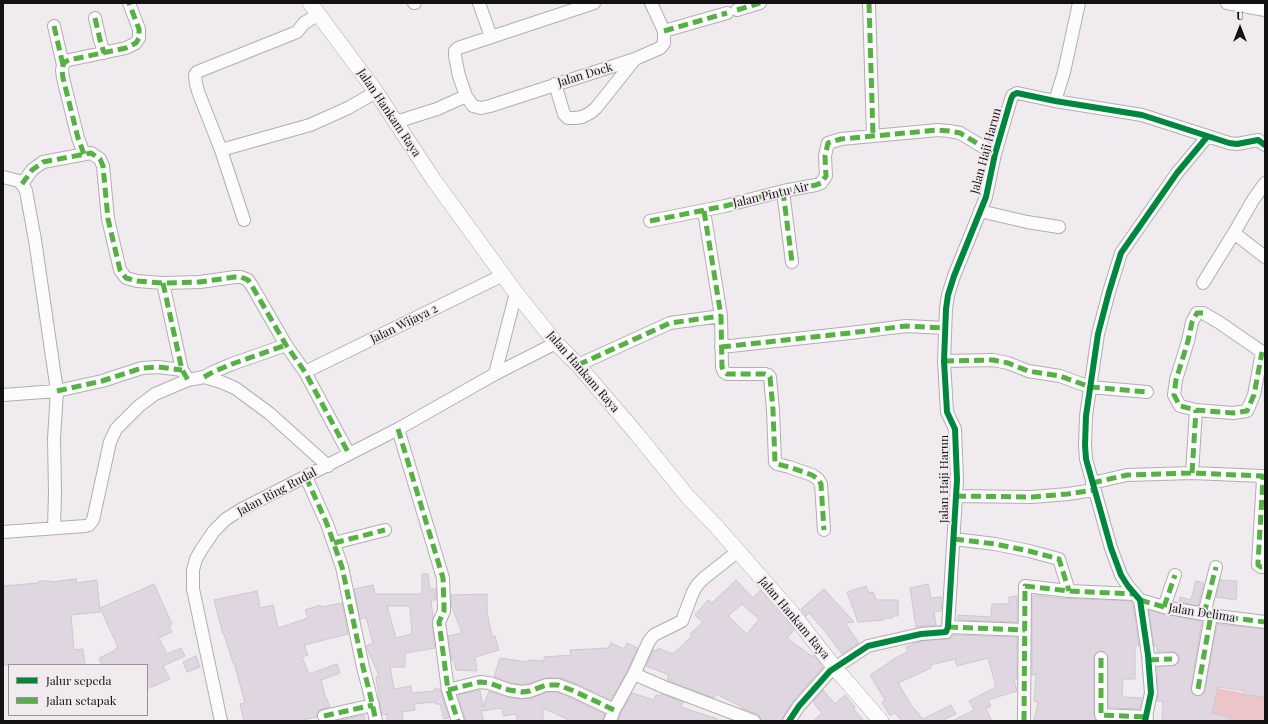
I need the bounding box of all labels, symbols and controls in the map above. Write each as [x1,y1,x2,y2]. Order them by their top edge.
north arrow [1220,8,1260,48]
text: U [1236,8,1244,23]
street label: Jalan Dock [556,60,614,90]
street label: Jalan Hankam Raya [354,66,424,160]
street label: Jalan Haji Harun [968,106,1004,196]
street label: Jalan Pintu Air [732,179,810,211]
street label: Jalan Wijaya 2 [368,302,440,346]
street label: Jalan Hankam Raya [544,328,622,416]
street label: Jalan Haji Harun [937,435,951,523]
street label: Jalan Ring Rudal [235,465,319,519]
street label: Jalan Hankam Raya [755,574,833,662]
street label: Jalan Delima [1168,601,1236,625]
legend [8,664,148,716]
text: Jalur sepeda [46,672,112,688]
text: Jalan setapak [46,692,116,708]

